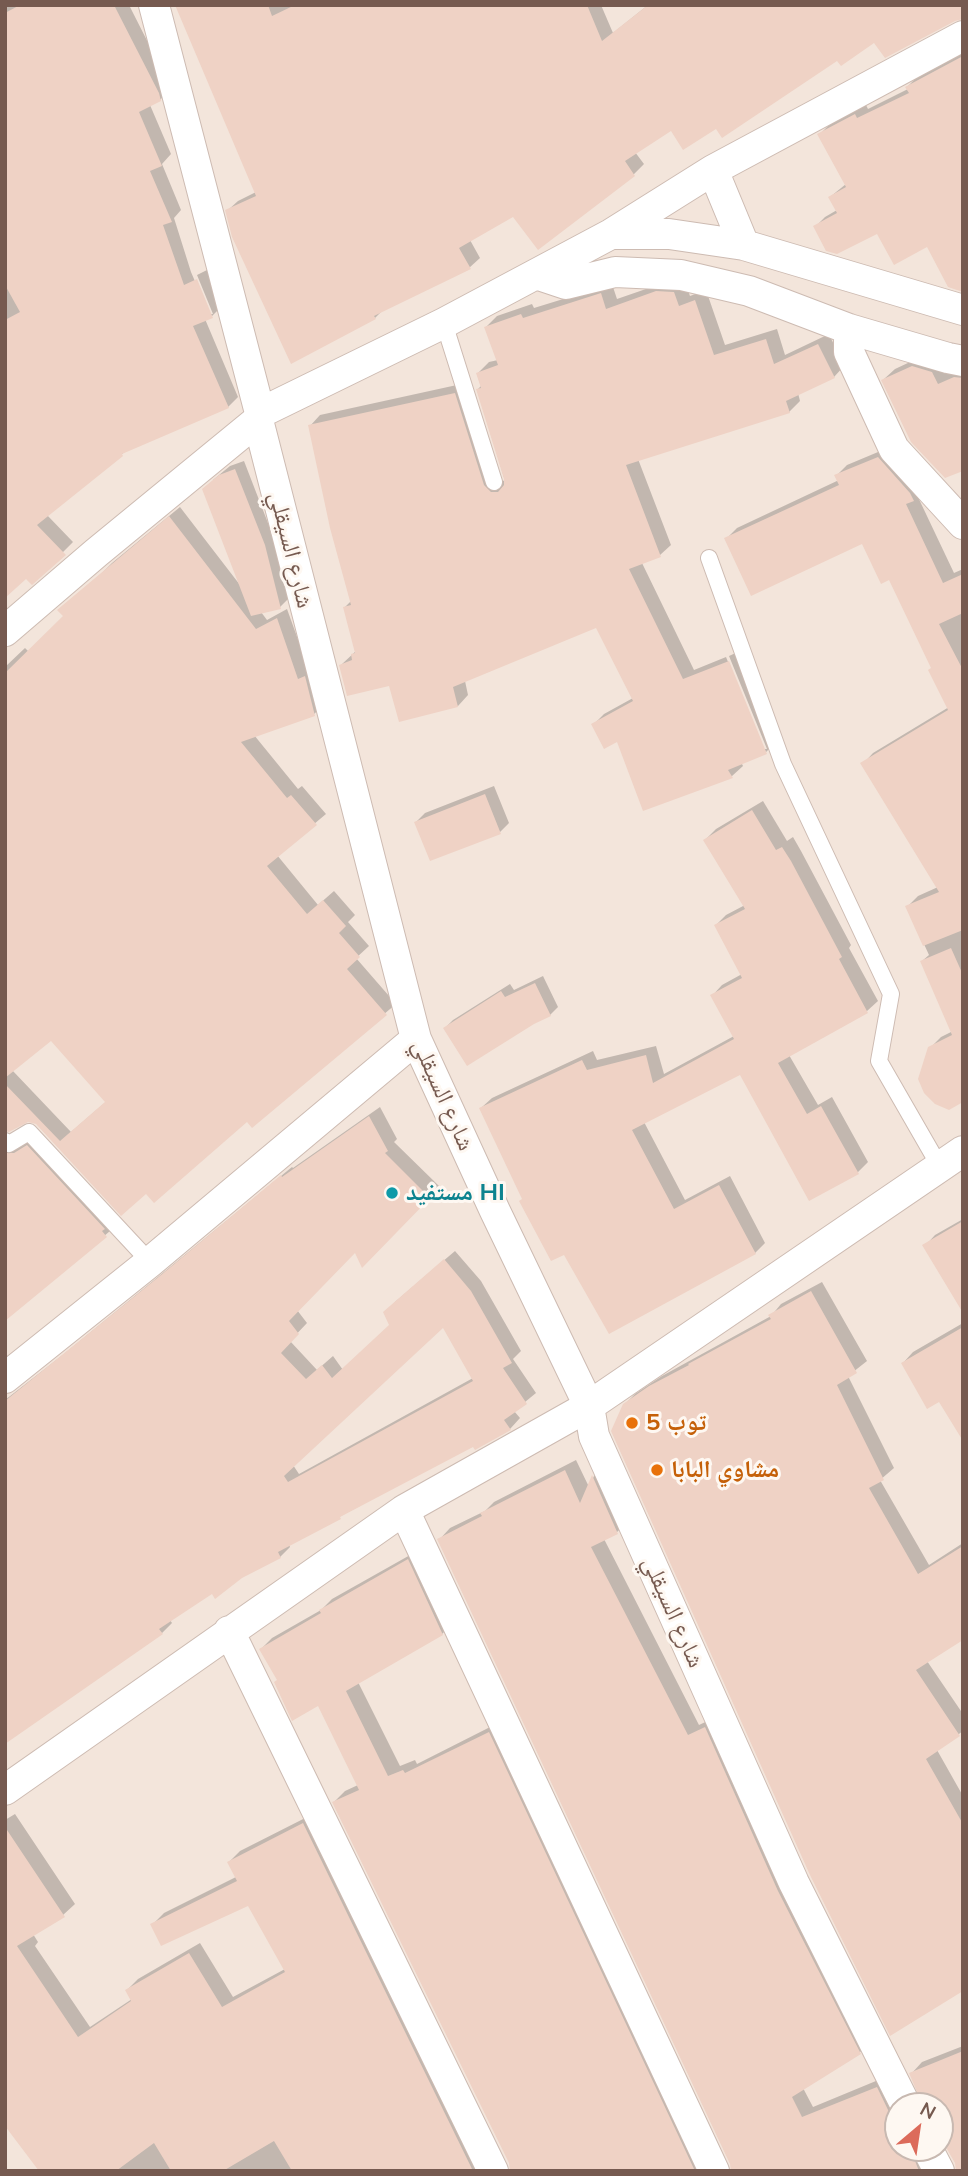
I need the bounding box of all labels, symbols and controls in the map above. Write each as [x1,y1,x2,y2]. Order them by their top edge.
street label: شارع السيقلي [263,489,319,611]
street label: شارع السيقلي [406,1035,480,1155]
place label: مستفيد HI [406,1179,505,1207]
marker: مستفيد HI [384,1185,400,1201]
place label: توب 5 [646,1409,706,1437]
marker: توب 5 [624,1415,640,1431]
place label: مشاوي البابا [671,1456,779,1484]
marker: مشاوي البابا [649,1462,665,1478]
street label: شارع السيقلي [636,1552,710,1672]
north arrow [884,2092,954,2162]
text: N [916,2096,940,2124]

